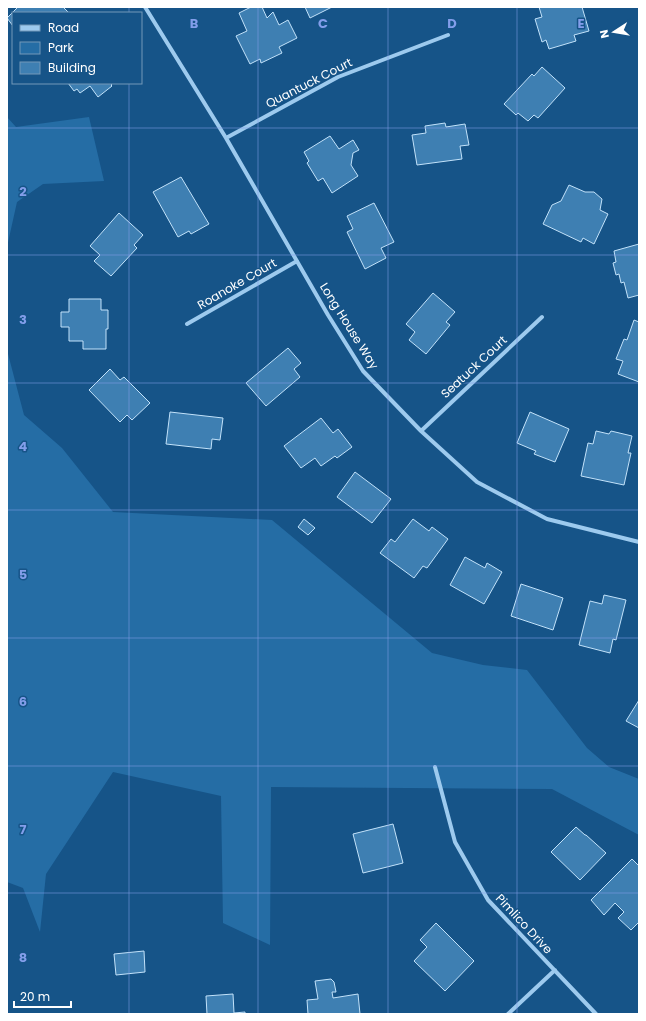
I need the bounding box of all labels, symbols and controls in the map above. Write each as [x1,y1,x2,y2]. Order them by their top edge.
legend [12,12,142,84]
north arrow [594,12,634,52]
text: B [190,14,199,33]
text: C [318,14,328,33]
text: D [447,14,457,33]
text: E [577,14,585,33]
text: Road [48,19,79,36]
text: N [596,28,613,40]
text: Park [48,39,75,56]
street label: Quantuck Court [263,53,355,112]
text: Building [48,59,96,76]
text: 2 [19,182,27,201]
street label: Roanoke Court [194,254,279,313]
street label: Long House Way [316,279,383,372]
text: 3 [19,310,27,329]
street label: Seatuck Court [437,332,510,402]
text: 4 [19,437,28,456]
text: 5 [19,565,27,584]
text: 6 [19,692,27,711]
text: 7 [20,820,27,839]
street label: Pimlico Drive [492,890,557,957]
text: 8 [19,948,27,967]
scale bar [14,983,71,1009]
text: 20 m [20,988,50,1005]

